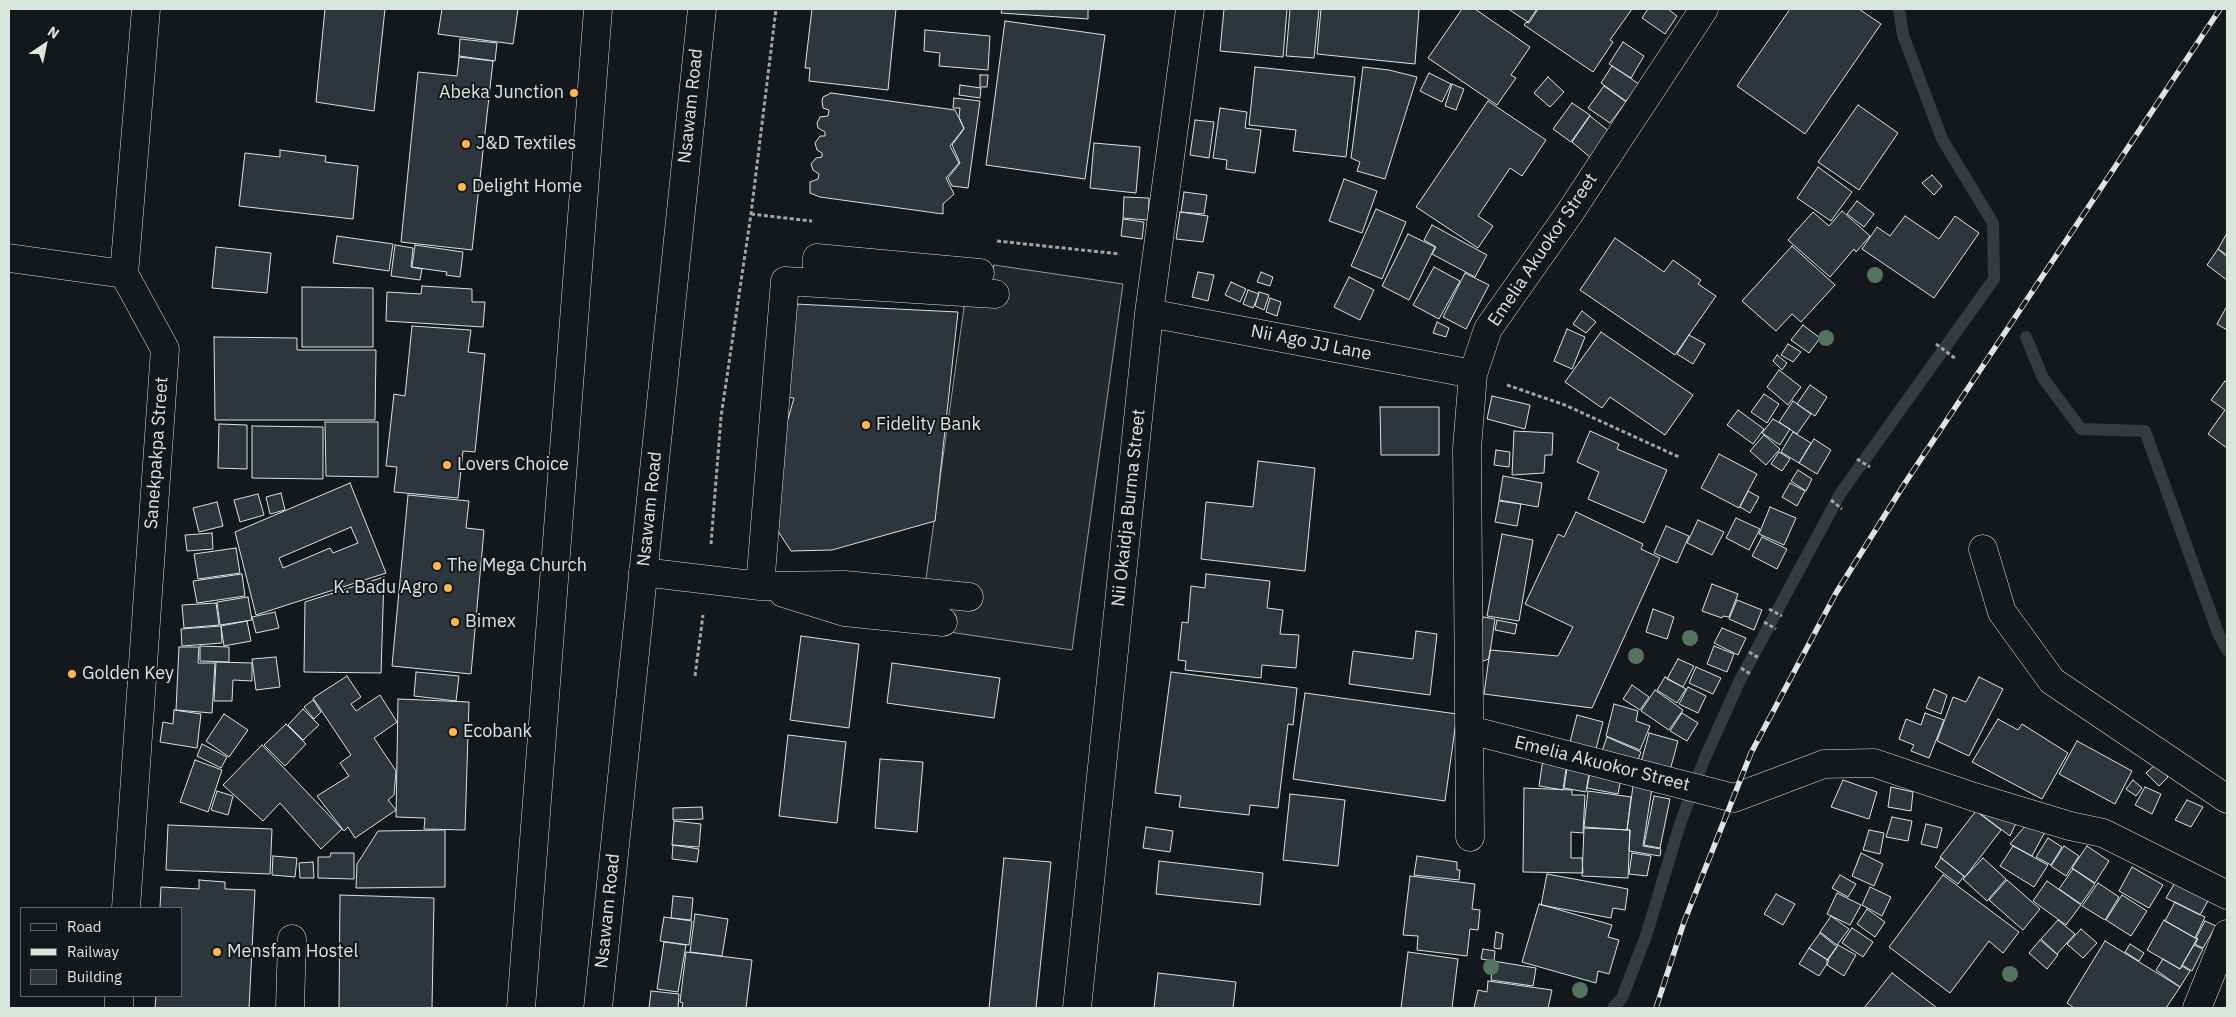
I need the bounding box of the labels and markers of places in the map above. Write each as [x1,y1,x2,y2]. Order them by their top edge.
place label: Abeka Junction [439,82,564,104]
marker: Abeka Junction [568,87,580,99]
place label: J&D Textiles [476,133,576,155]
marker: J&D Textiles [460,138,472,150]
place label: Delight Home [472,176,582,198]
marker: Delight Home [456,181,468,193]
place label: Fidelity Bank [876,414,981,436]
marker: Fidelity Bank [860,419,872,431]
place label: Lovers Choice [457,454,569,476]
marker: Lovers Choice [441,459,453,471]
place label: The Mega Church [447,555,587,577]
marker: The Mega Church [431,560,443,572]
place label: K. Badu Agro [333,577,438,599]
marker: K. Badu Agro [442,582,454,594]
place label: Bimex [465,611,516,633]
marker: Bimex [449,616,461,628]
place label: Golden Key [82,663,174,685]
marker: Golden Key [66,668,78,680]
place label: Ecobank [463,721,532,743]
marker: Ecobank [447,726,459,738]
place label: Mensfam Hostel [227,941,358,963]
marker: Mensfam Hostel [211,946,223,958]

